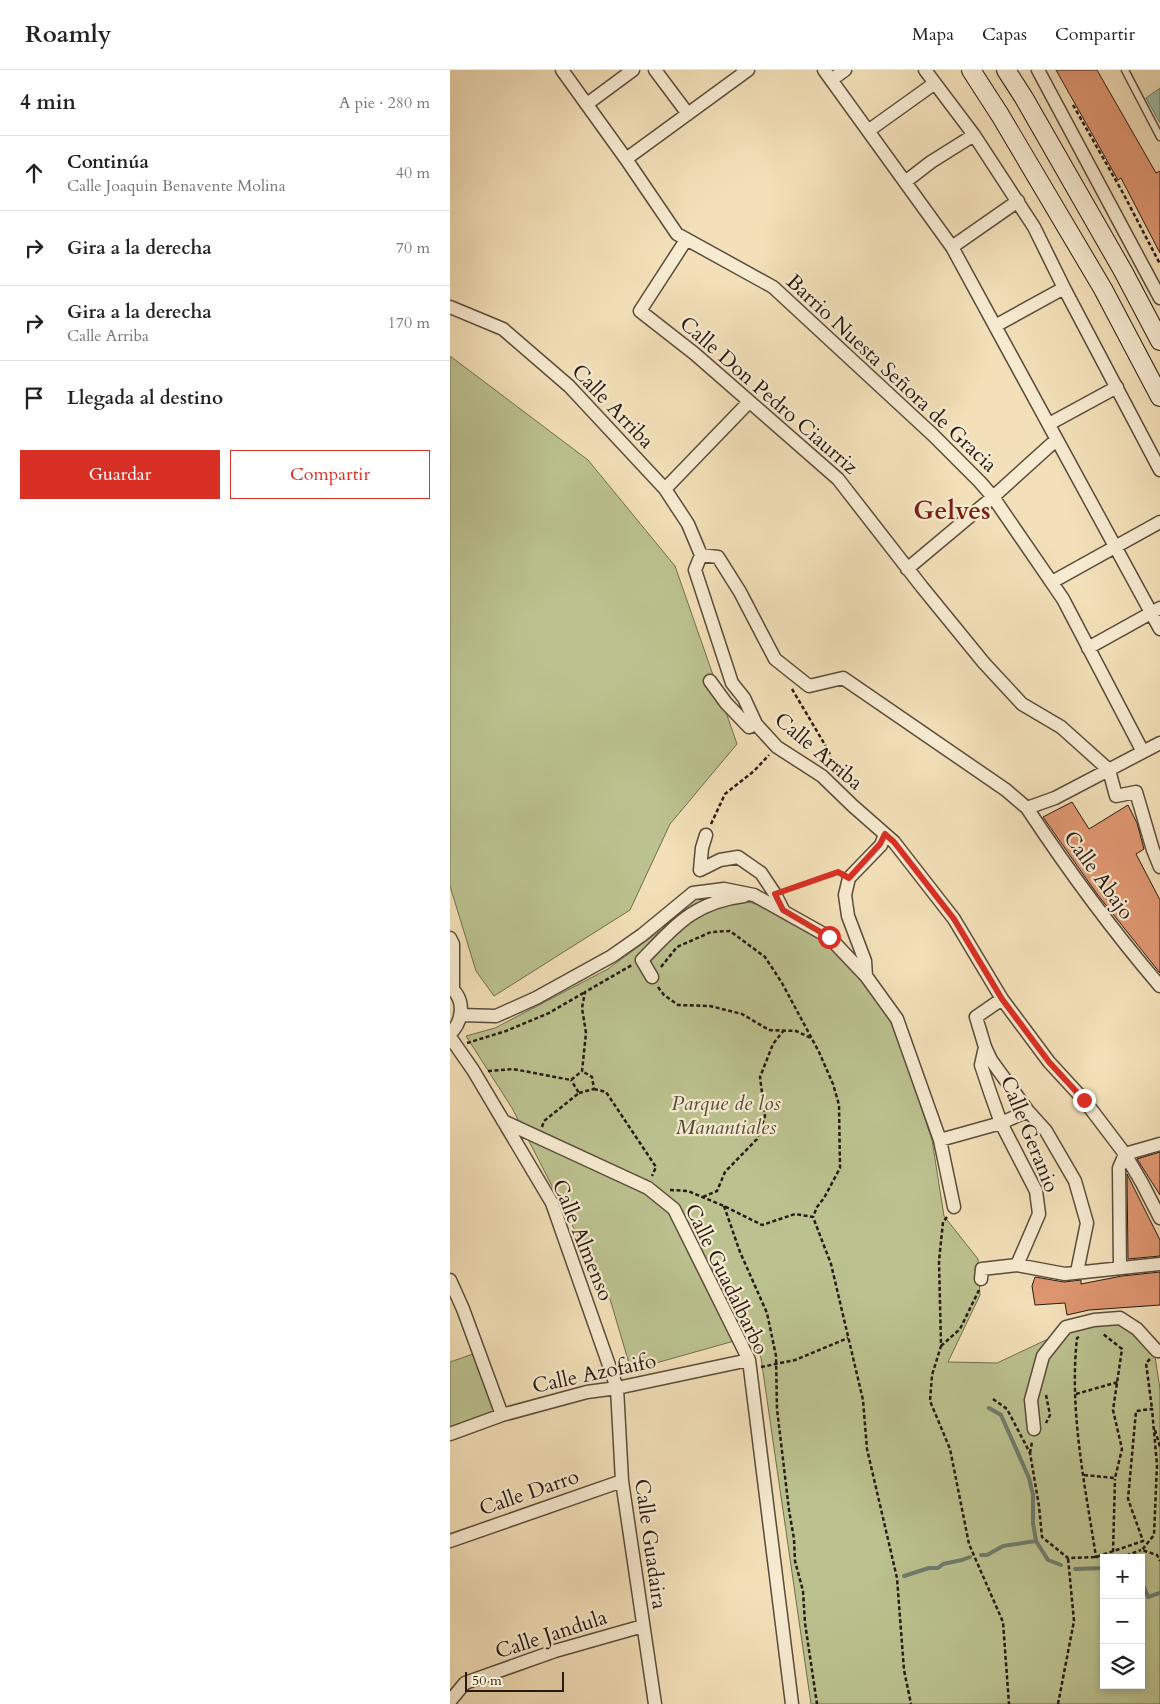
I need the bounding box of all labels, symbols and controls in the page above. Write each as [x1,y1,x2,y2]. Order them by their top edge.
text: Roamly [25,18,111,51]
text: Mapa [912,22,954,47]
text: Capas [982,22,1027,47]
text: Compartir [1055,22,1135,47]
text: 4 min [20,88,76,117]
text: A pie · 280 m [339,92,430,114]
text: Continúa [67,149,149,175]
icon: ahead [20,159,48,187]
text: 40 m [396,162,430,184]
text: Calle Joaquin Benavente Molina [67,175,286,197]
icon: right [20,234,48,262]
text: Gira a la derecha [67,235,212,261]
text: 70 m [396,237,430,259]
street label: Barrio Nuesta Señora de Gracia [780,268,1004,479]
text: Gira a la derecha [67,299,212,325]
icon: right [20,309,48,337]
street label: Calle Don Pedro Ciaurriz [673,310,865,481]
text: 170 m [388,312,430,334]
text: Calle Arriba [67,325,149,347]
street label: Calle Arriba [565,358,660,455]
icon: arrive [20,384,48,412]
text: Llegada al destino [67,385,223,411]
button: Guardar [20,450,220,499]
button: Compartir [230,450,430,499]
district label: Gelves [913,493,991,528]
street label: Calle Arriba [768,706,869,797]
street label: Calle Abajo [1056,825,1141,926]
route start [818,926,841,949]
street label: Calle Geranio [993,1072,1066,1197]
park label: Parque de los Manantiales [671,1089,781,1142]
route end [1073,1089,1096,1112]
street label: Calle Almenso [545,1175,620,1305]
street label: Calle Guadalbarbo [677,1199,776,1359]
street label: Calle Azofaifo [530,1346,659,1401]
street label: Calle Darro [475,1462,583,1523]
street label: Calle Guadaira [627,1477,674,1611]
map controls [1100,1554,1145,1689]
button: + [1100,1554,1145,1599]
button: − [1100,1599,1145,1644]
street label: Calle Jandula [491,1603,611,1666]
button: layers [1100,1644,1145,1689]
scale bar [465,1669,564,1692]
text: 50 m [472,1671,502,1690]

